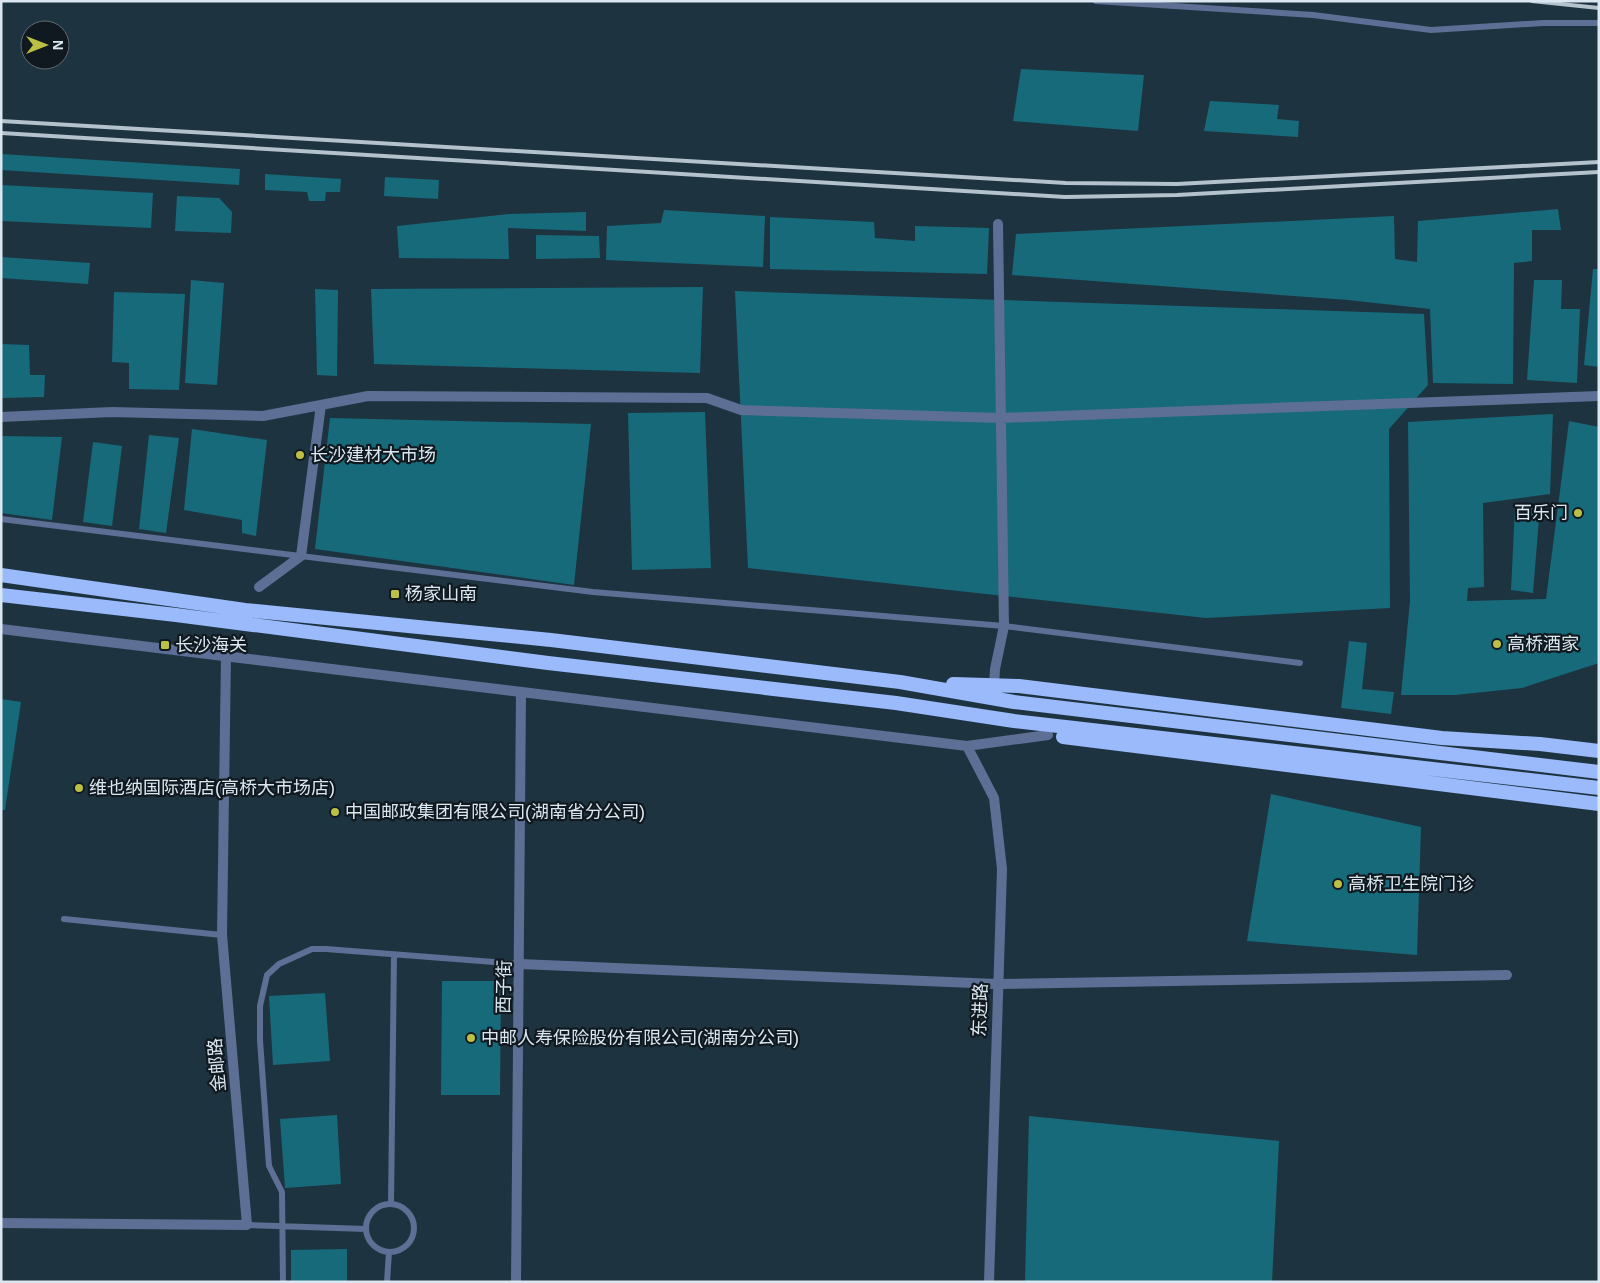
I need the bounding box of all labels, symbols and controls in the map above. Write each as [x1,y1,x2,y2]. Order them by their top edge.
north arrow [20,20,70,70]
text: N [50,40,66,50]
place label: 长沙建材大市场 [310,445,436,465]
marker: 长沙建材大市场 [294,449,306,461]
place label: 百乐门 [1514,503,1568,523]
marker: 百乐门 [1572,507,1584,519]
place label: 杨家山南 [405,584,477,604]
marker: 杨家山南 [389,588,401,600]
place label: 高桥酒家 [1507,634,1579,654]
place label: 长沙海关 [175,635,247,655]
marker: 高桥酒家 [1491,638,1503,650]
marker: 长沙海关 [159,639,171,651]
place label: 维也纳国际酒店(高桥大市场店) [89,778,335,798]
marker: 维也纳国际酒店(高桥大市场店) [73,782,85,794]
place label: 中国邮政集团有限公司(湖南省分公司) [345,802,645,822]
marker: 中国邮政集团有限公司(湖南省分公司) [329,806,341,818]
place label: 高桥卫生院门诊 [1348,874,1474,894]
marker: 高桥卫生院门诊 [1332,878,1344,890]
street label: 西子街 [494,960,514,1014]
street label: 东进路 [969,983,991,1037]
place label: 中邮人寿保险股份有限公司(湖南分公司) [481,1028,799,1048]
marker: 中邮人寿保险股份有限公司(湖南分公司) [465,1032,477,1044]
street label: 金邮路 [205,1037,229,1093]

